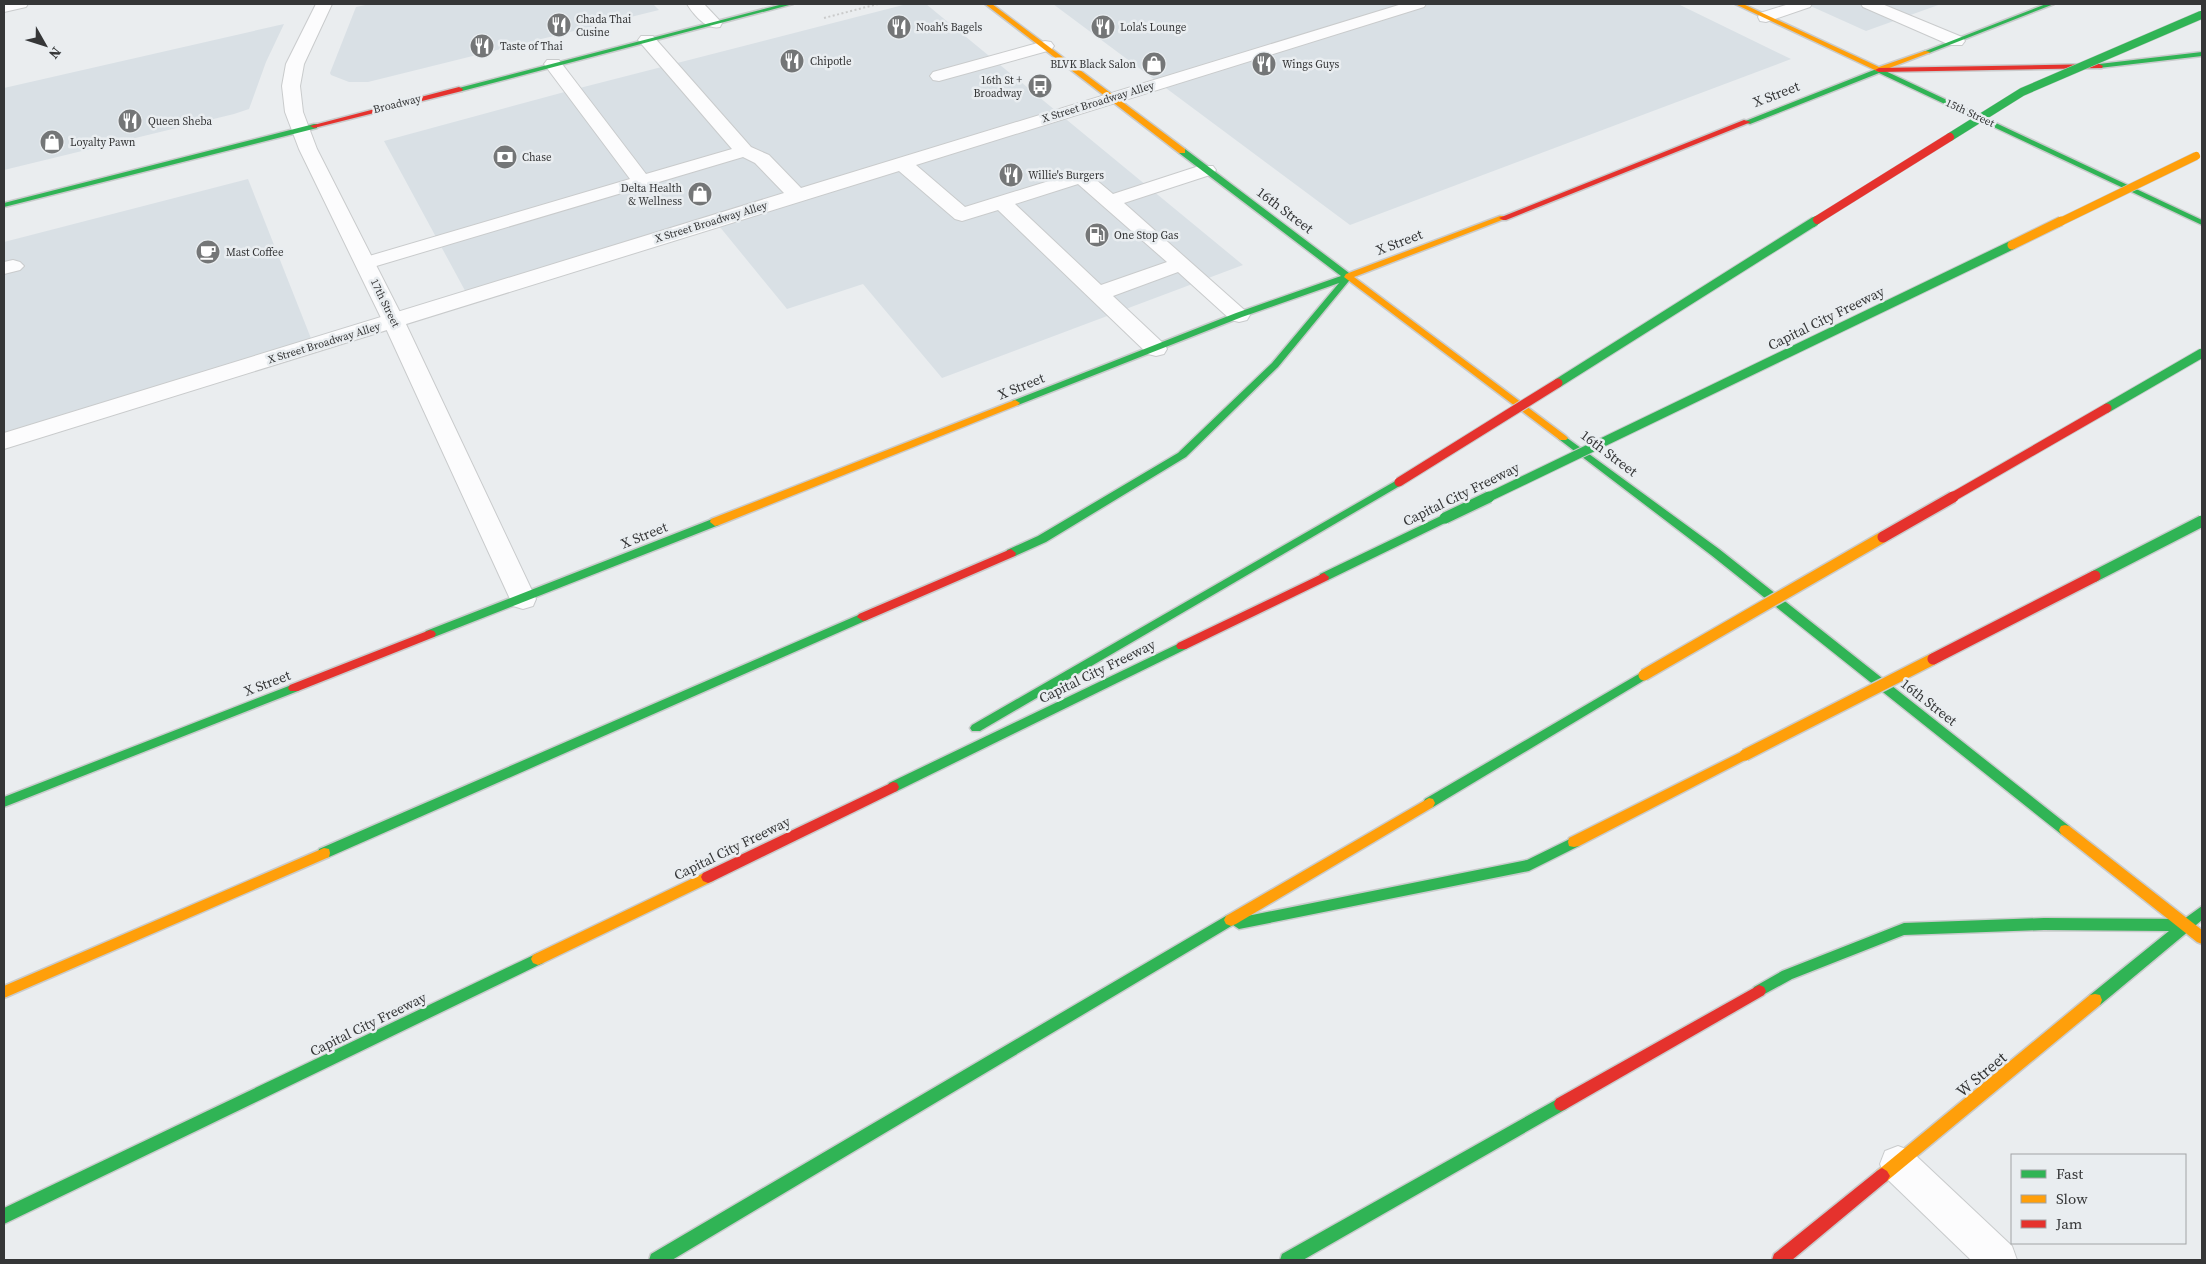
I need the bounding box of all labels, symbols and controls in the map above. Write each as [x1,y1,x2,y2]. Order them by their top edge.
restaurant icon: Chada Thai Cusine [546,12,572,38]
place label: Chada Thai Cusine [576,12,631,40]
restaurant icon: Noah's Bagels [886,14,912,40]
restaurant icon: Lola's Lounge [1090,14,1116,40]
north arrow [20,20,70,70]
place label: Noah's Bagels [916,20,982,35]
place label: Lola's Lounge [1120,20,1187,35]
restaurant icon: Taste of Thai [469,33,495,59]
place label: Taste of Thai [500,39,563,54]
text: N [44,43,66,63]
restaurant icon: Chipotle [779,48,805,74]
shop icon: BLVK Black Salon [1141,51,1167,77]
restaurant icon: Wings Guys [1251,51,1277,77]
place label: Chipotle [810,54,852,69]
place label: BLVK Black Salon [1050,57,1136,72]
place label: Wings Guys [1282,57,1340,72]
place label: 16th St + Broadway [973,73,1022,101]
bus stop icon: 16th St + Broadway [1027,73,1053,99]
street label: X Street [1750,76,1803,112]
street label: X Street Broadway Alley [1040,78,1156,126]
street label: Broadway [372,91,423,117]
street label: 15th Street [1943,95,1997,131]
restaurant icon: Queen Sheba [117,108,143,134]
place label: Queen Sheba [148,114,213,129]
shop icon: Loyalty Pawn [39,129,65,155]
place label: Loyalty Pawn [70,135,136,150]
bank icon: Chase [492,144,518,170]
place label: Chase [522,150,552,165]
restaurant icon: Willie's Burgers [998,162,1024,188]
place label: Willie's Burgers [1028,168,1104,183]
place label: Delta Health & Wellness [621,181,682,209]
shop icon: Delta Health & Wellness [687,181,713,207]
street label: 16th Street [1252,182,1318,238]
street label: X Street Broadway Alley [653,198,769,246]
fuel station icon: One Stop Gas [1084,222,1110,248]
street label: X Street [1373,224,1426,260]
place label: One Stop Gas [1114,228,1179,243]
cafe icon: Mast Coffee [195,239,221,265]
place label: Mast Coffee [226,245,284,260]
street label: 17th Street [367,276,403,330]
street label: Capital City Freeway [1764,281,1888,355]
street label: X Street Broadway Alley [266,319,382,367]
street label: X Street [995,367,1048,404]
street label: 16th Street [1576,425,1642,481]
street label: Capital City Freeway [1399,457,1523,531]
street label: X Street [618,516,671,553]
street label: Capital City Freeway [1035,634,1159,708]
street label: X Street [241,665,294,701]
street label: 16th Street [1897,674,1962,731]
street label: Capital City Freeway [670,811,794,885]
street label: Capital City Freeway [306,987,430,1061]
street label: W Street [1951,1046,2012,1102]
legend [2011,1154,2186,1244]
text: Fast [2056,1163,2083,1184]
text: Slow [2056,1188,2088,1209]
text: Jam [2055,1213,2083,1234]

